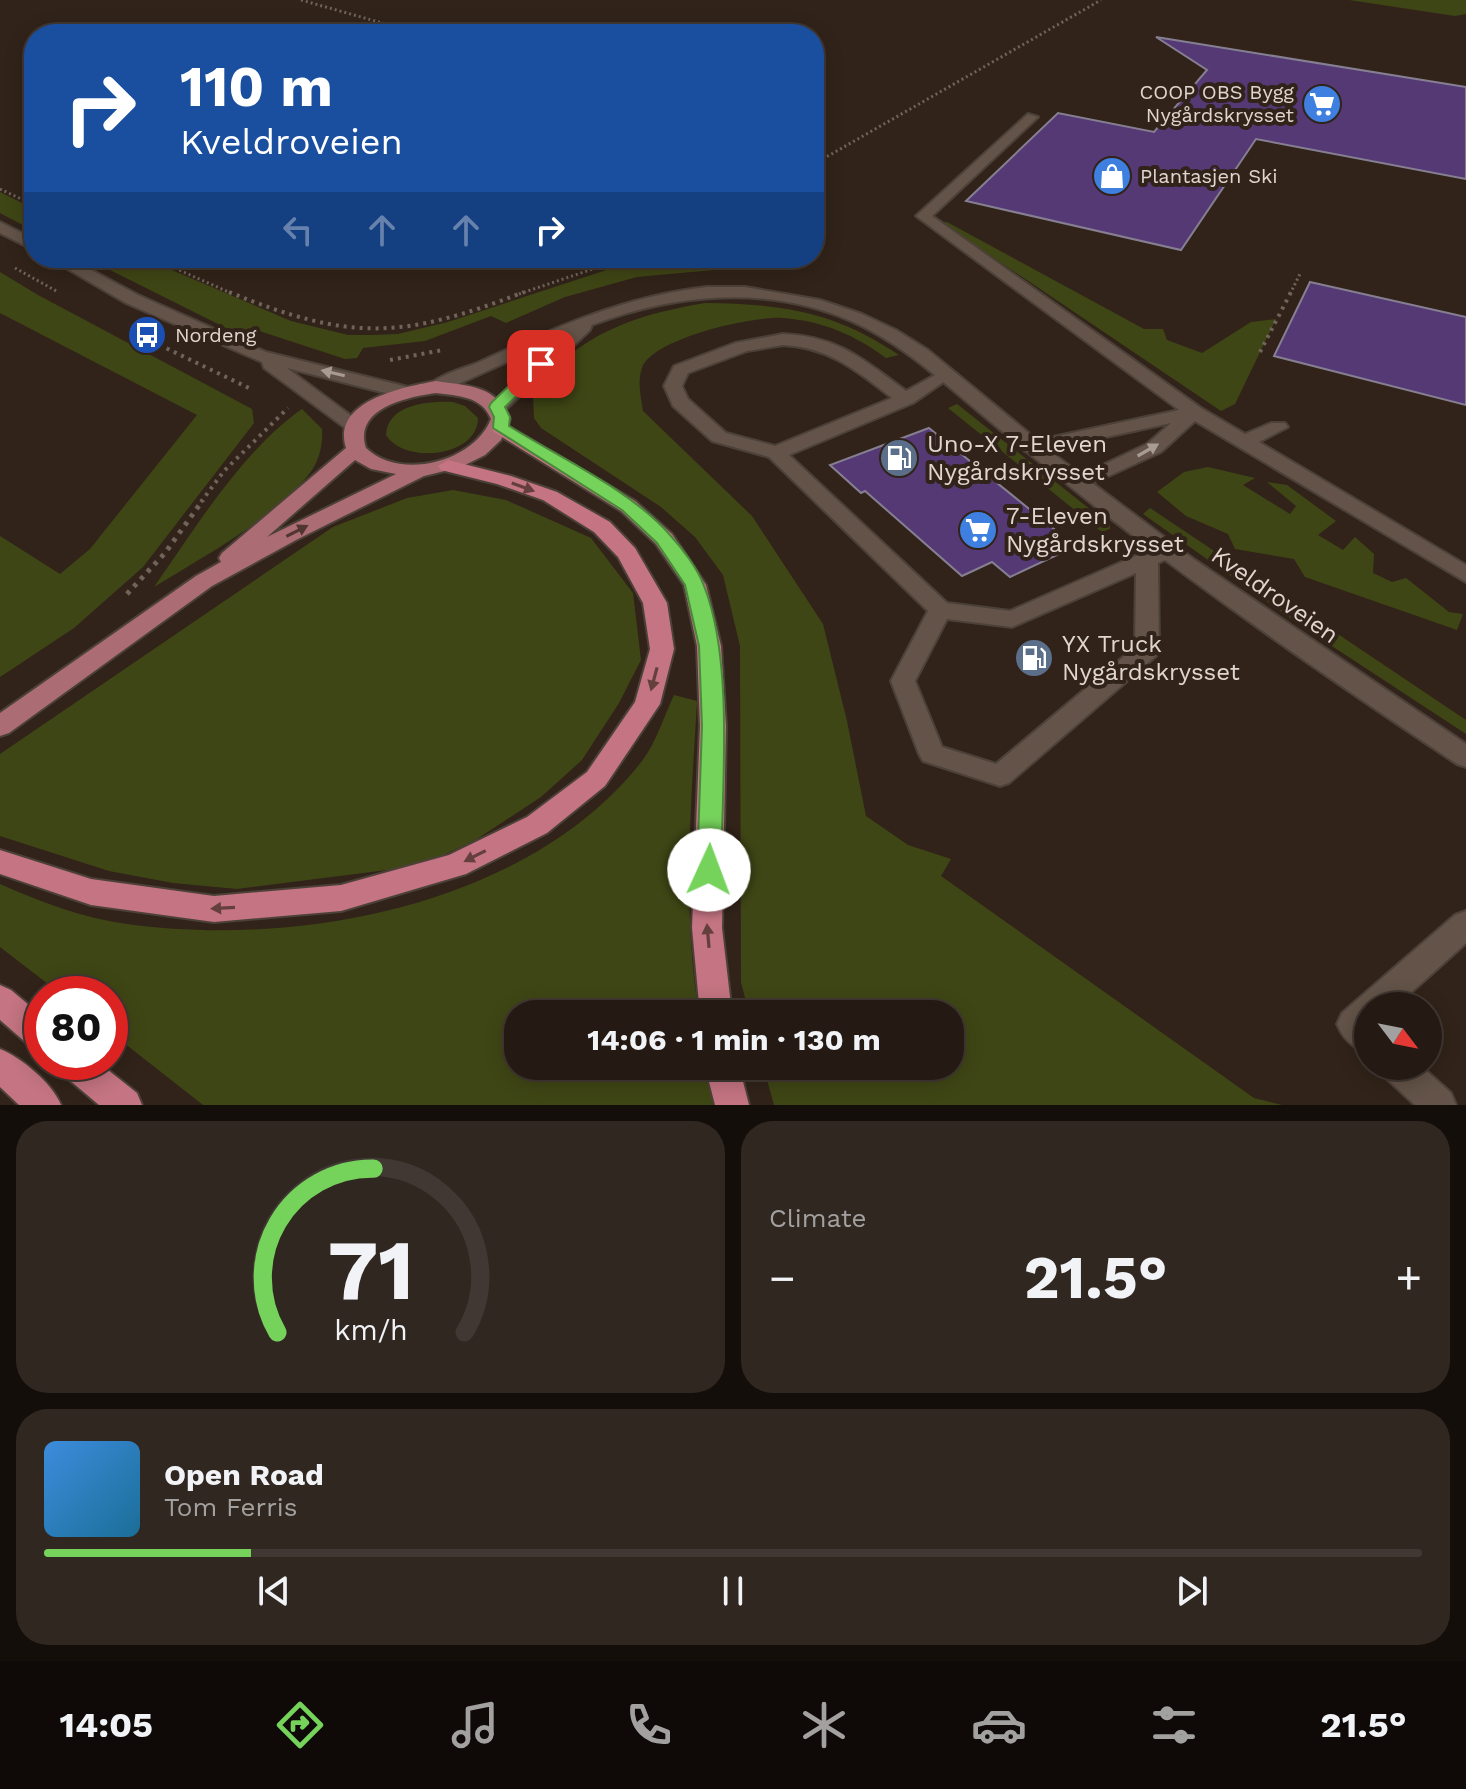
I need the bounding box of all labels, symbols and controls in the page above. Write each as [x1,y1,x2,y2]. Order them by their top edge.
text: 110 m [180,54,333,120]
icon: right [48,56,152,160]
place label: COOP OBS Bygg Nygårdskrysset [1139,80,1295,127]
supermarket icon: COOP OBS Bygg Nygårdskrysset [1301,83,1343,125]
text: Kveldroveien [180,121,403,163]
shop icon: Plantasjen Ski [1091,155,1133,197]
place label: Plantasjen Ski [1140,164,1278,188]
icon: left [276,208,320,252]
icon: ahead [360,208,404,252]
icon: ahead [444,208,488,252]
icon: right [528,208,572,252]
bus stop icon: Nordeng [126,314,168,356]
place label: Nordeng [175,323,257,347]
pin [507,330,575,398]
icon: arrive [519,342,563,386]
one-way arrow [320,366,345,379]
place label: Uno-X 7-Eleven Nygårdskrysset [927,430,1107,486]
fuel station icon: Uno-X 7-Eleven Nygårdskrysset [878,437,920,479]
one-way arrow [1136,443,1159,457]
one-way arrow [512,481,536,494]
place label: 7-Eleven Nygårdskrysset [1006,502,1184,558]
supermarket icon: 7-Eleven Nygårdskrysset [957,509,999,551]
one-way arrow [286,524,309,537]
street label: Kveldroveien [1206,541,1344,649]
place label: YX Truck Nygårdskrysset [1062,630,1240,686]
fuel station icon: YX Truck Nygårdskrysset [1013,637,1055,679]
one-way arrow [647,668,660,692]
position arrow [667,828,751,912]
one-way arrow [464,849,487,862]
one-way arrow [210,901,235,914]
one-way arrow [701,923,714,948]
speed limit sign: 80 [24,976,128,1080]
north arrow [1354,992,1442,1080]
map controls [1354,992,1442,1080]
text: 14:06 · 1 min · 130 m [587,1022,881,1057]
text: Climate [769,1203,867,1233]
text: 71 [327,1222,414,1319]
text: 21.5° [1024,1242,1167,1313]
text: − [769,1252,796,1304]
text: + [1395,1252,1422,1304]
text: km/h [334,1313,407,1347]
text: Open Road [164,1457,324,1492]
text: Tom Ferris [164,1492,297,1522]
icon: previous [252,1569,296,1613]
icon: pause [711,1569,755,1613]
icon: next [1170,1569,1214,1613]
icon: directions [272,1697,328,1753]
icon: music [447,1697,503,1753]
icon: phone [621,1697,677,1753]
icon: climate [796,1697,852,1753]
icon: car [971,1697,1027,1753]
icon: filters [1146,1697,1202,1753]
text: 14:05 [59,1704,153,1746]
text: 21.5° [1320,1704,1407,1746]

